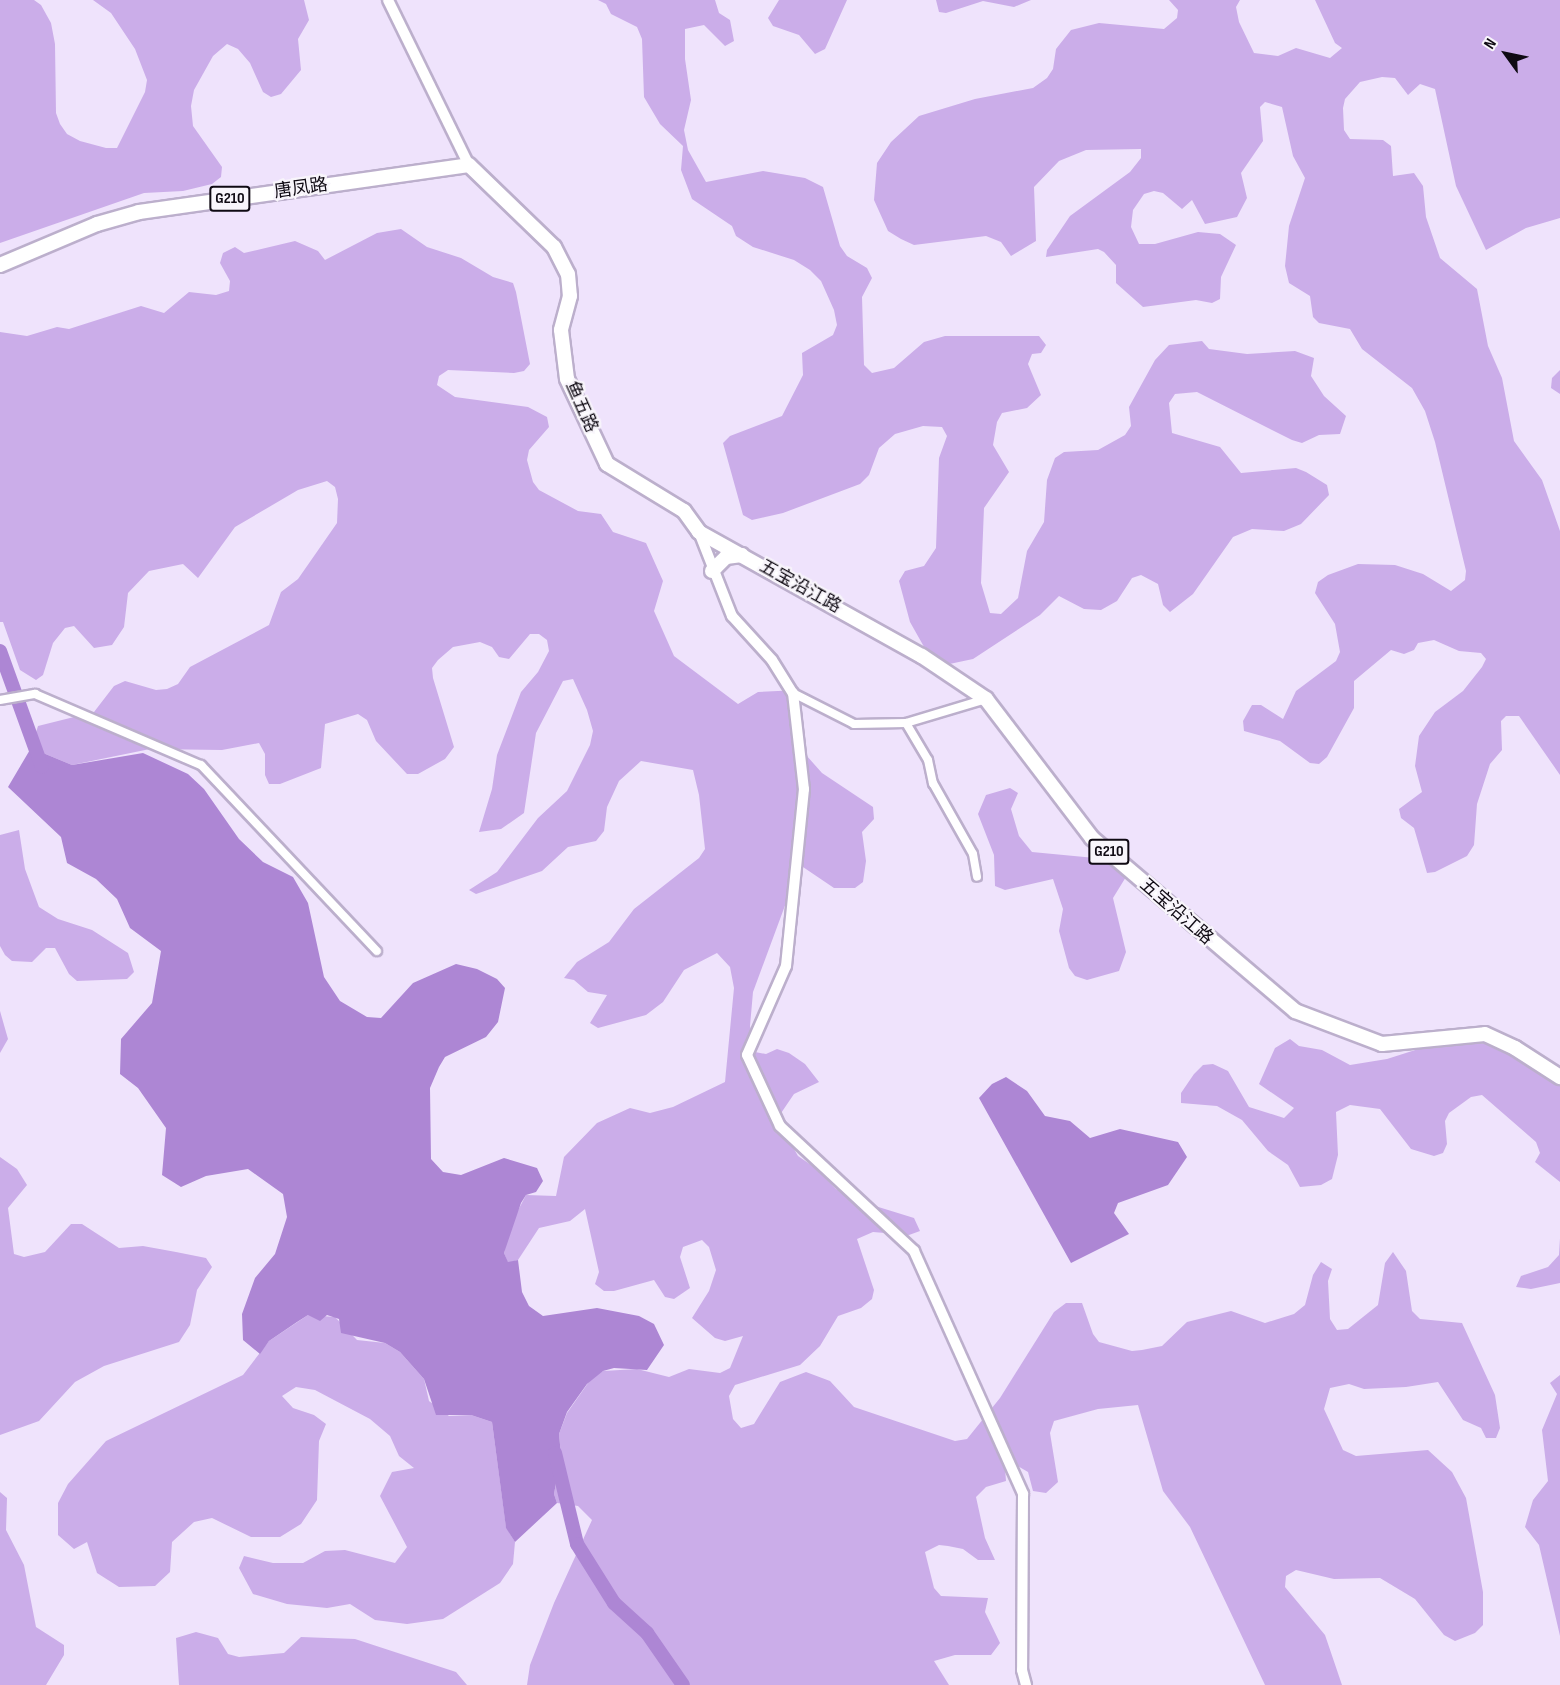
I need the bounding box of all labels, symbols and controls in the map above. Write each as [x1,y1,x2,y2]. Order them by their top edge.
north arrow [1476,24,1536,84]
text: N [1480,35,1501,53]
street label: 唐凤路 [273,175,329,203]
road number: G210 [209,186,251,212]
street label: 鱼五路 [560,378,602,436]
street label: 五宝沿江路 [755,556,845,618]
road number: G210 [1088,839,1130,865]
street label: 五宝沿江路 [1135,874,1217,950]

